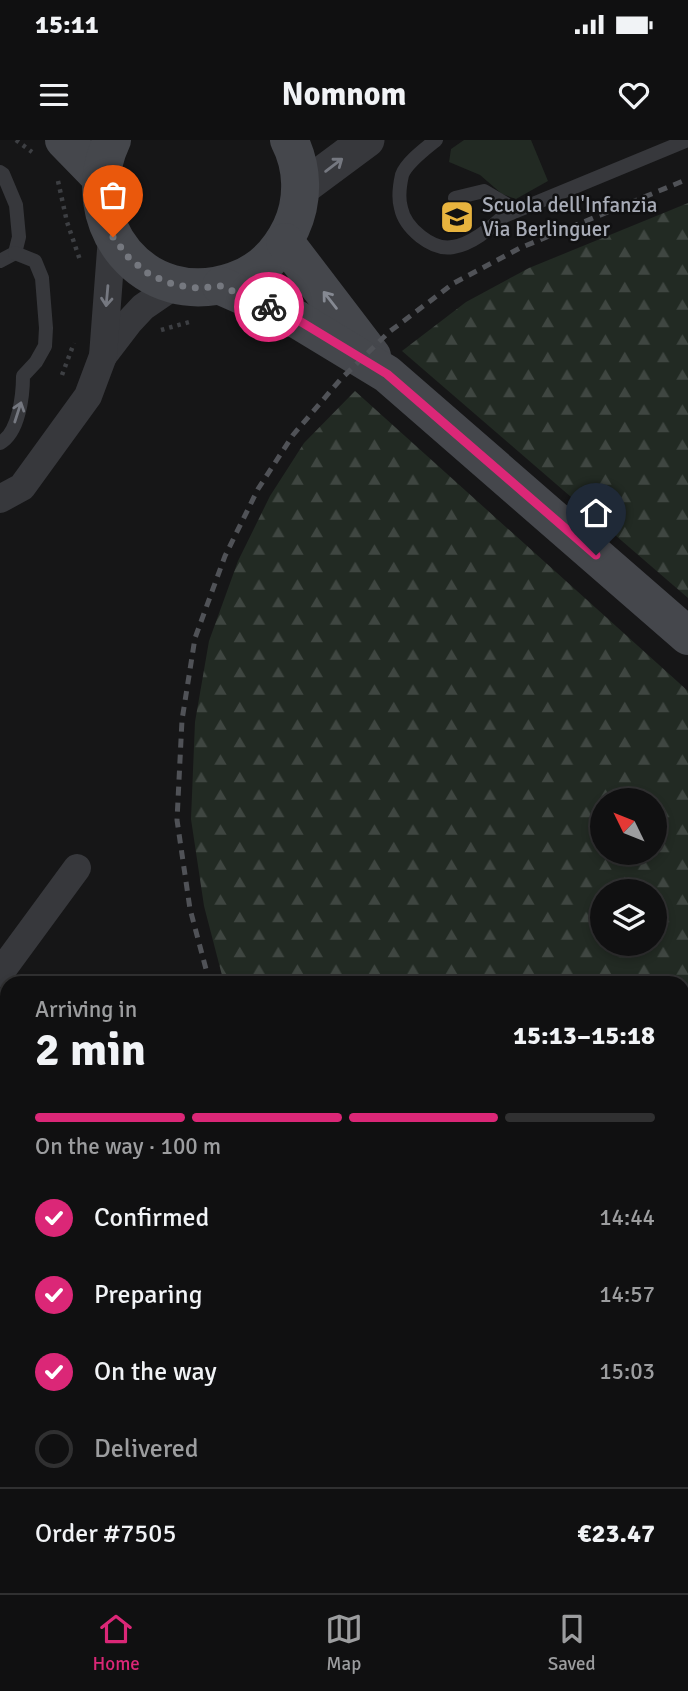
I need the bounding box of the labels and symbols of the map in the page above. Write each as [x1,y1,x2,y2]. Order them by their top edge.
one-way arrow [324,157,343,172]
pin [83,165,143,237]
place label: Scuola dell'Infanzia Via Berlinguer [482,192,657,242]
school or university icon: Scuola dell'Infanzia Via Berlinguer [438,198,476,236]
courier [234,272,304,342]
one-way arrow [100,285,113,307]
one-way arrow [322,292,337,310]
one-way arrow [12,401,25,423]
pin [566,483,626,555]
north arrow [590,788,667,864]

